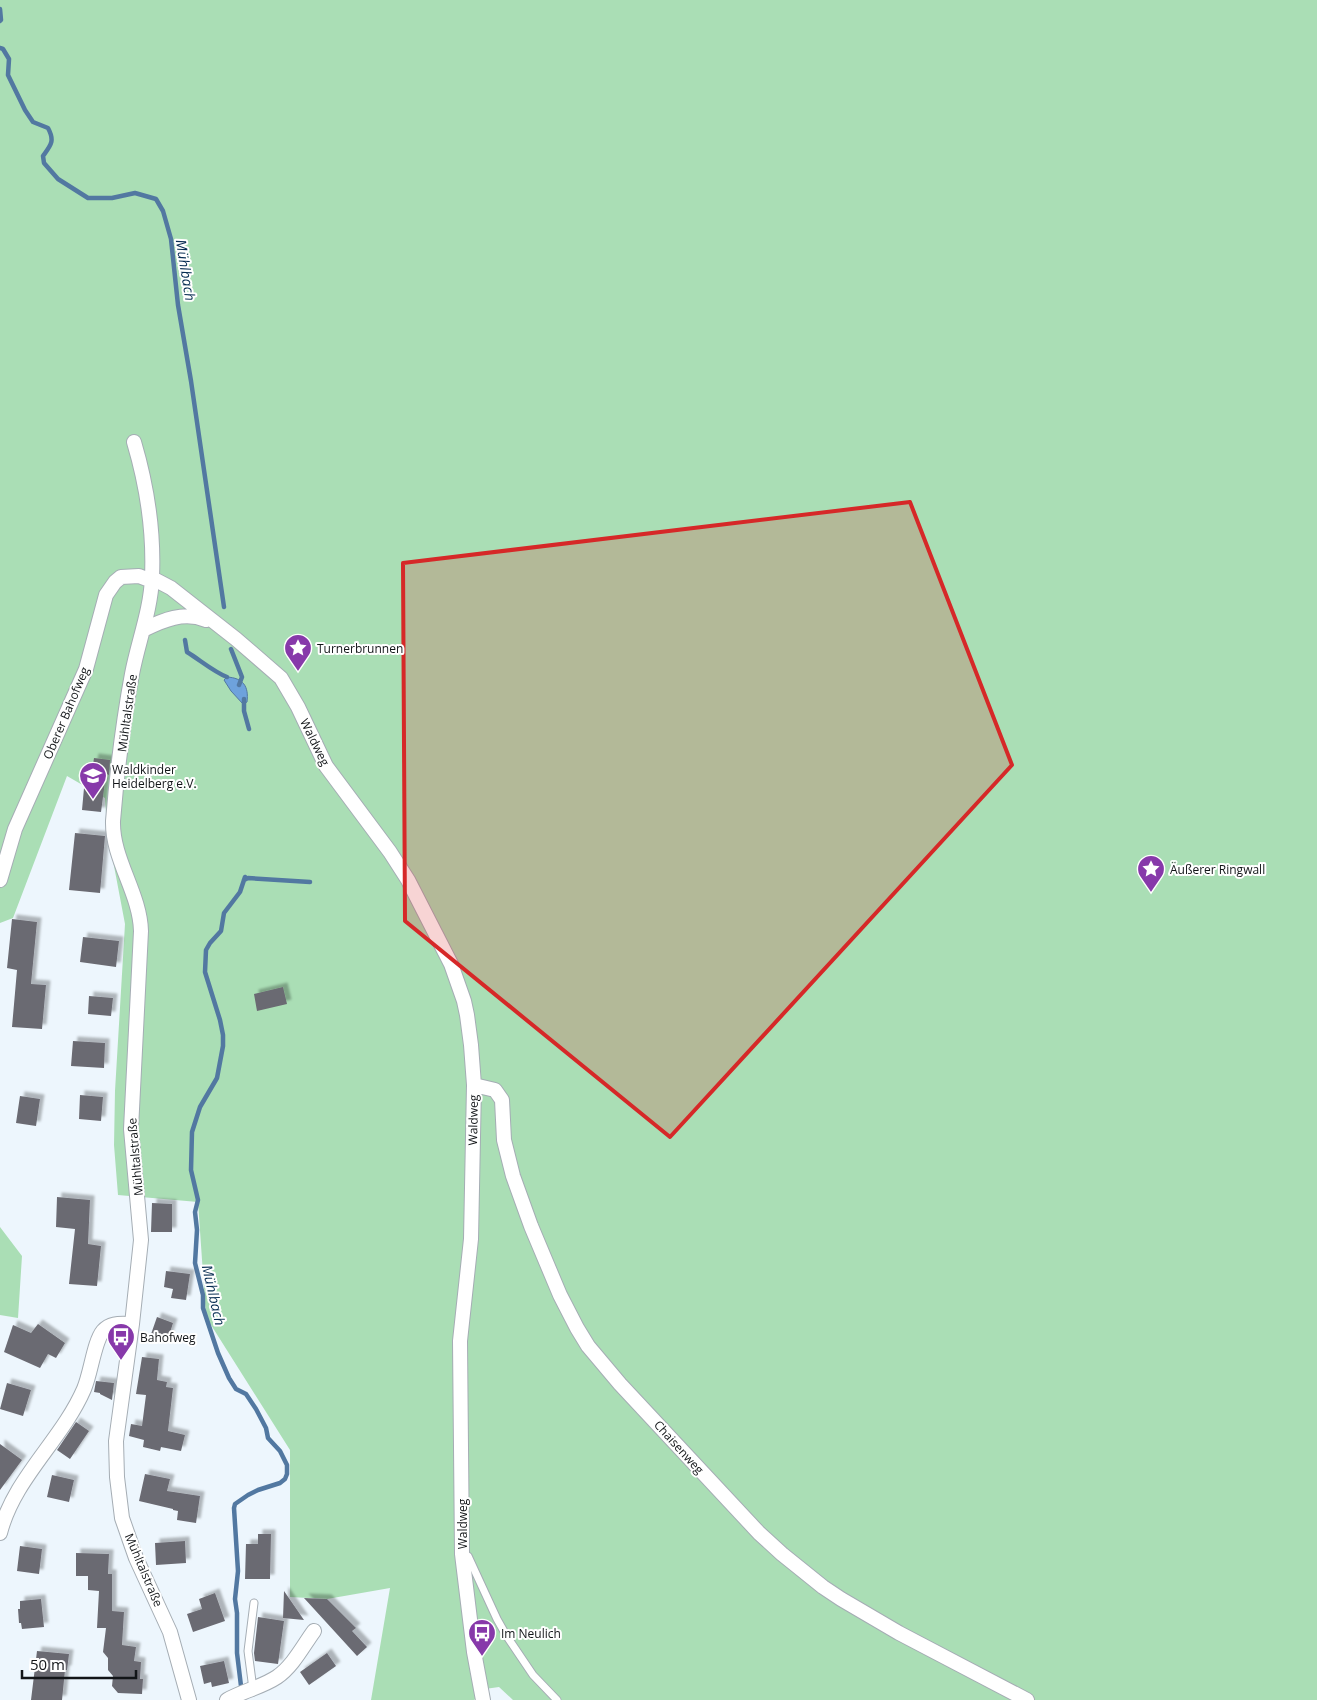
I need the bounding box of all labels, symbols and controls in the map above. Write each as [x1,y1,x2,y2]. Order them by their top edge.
water label: Mühlbach [172,238,200,302]
place icon: Turnerbrunnen [283,633,313,672]
place label: Turnerbrunnen [317,640,403,657]
street label: Oberer Bahofweg [39,664,93,762]
street label: Mühltalstraße [113,673,141,753]
street label: Waldweg [296,716,334,769]
school or university icon: Waldkinder Heidelberg e.V. [78,761,108,800]
place label: Waldkinder Heidelberg e.V. [112,761,197,792]
place icon: Äußerer Ringwall [1136,854,1166,893]
place label: Äußerer Ringwall [1170,861,1265,878]
street label: Waldweg [464,1094,482,1145]
street label: Mühltalstraße [123,1117,147,1197]
water label: Mühlbach [198,1263,230,1327]
bus stop icon: Bahofweg [106,1322,136,1361]
place label: Bahofweg [140,1329,196,1346]
street label: Chaisenweg [650,1416,708,1478]
street label: Waldweg [454,1498,471,1549]
street label: Mühltalstraße [121,1531,167,1610]
bus stop icon: Im Neulich [467,1618,497,1657]
place label: Im Neulich [501,1625,561,1642]
scale bar [22,1648,136,1680]
text: 50 m [30,1654,65,1674]

